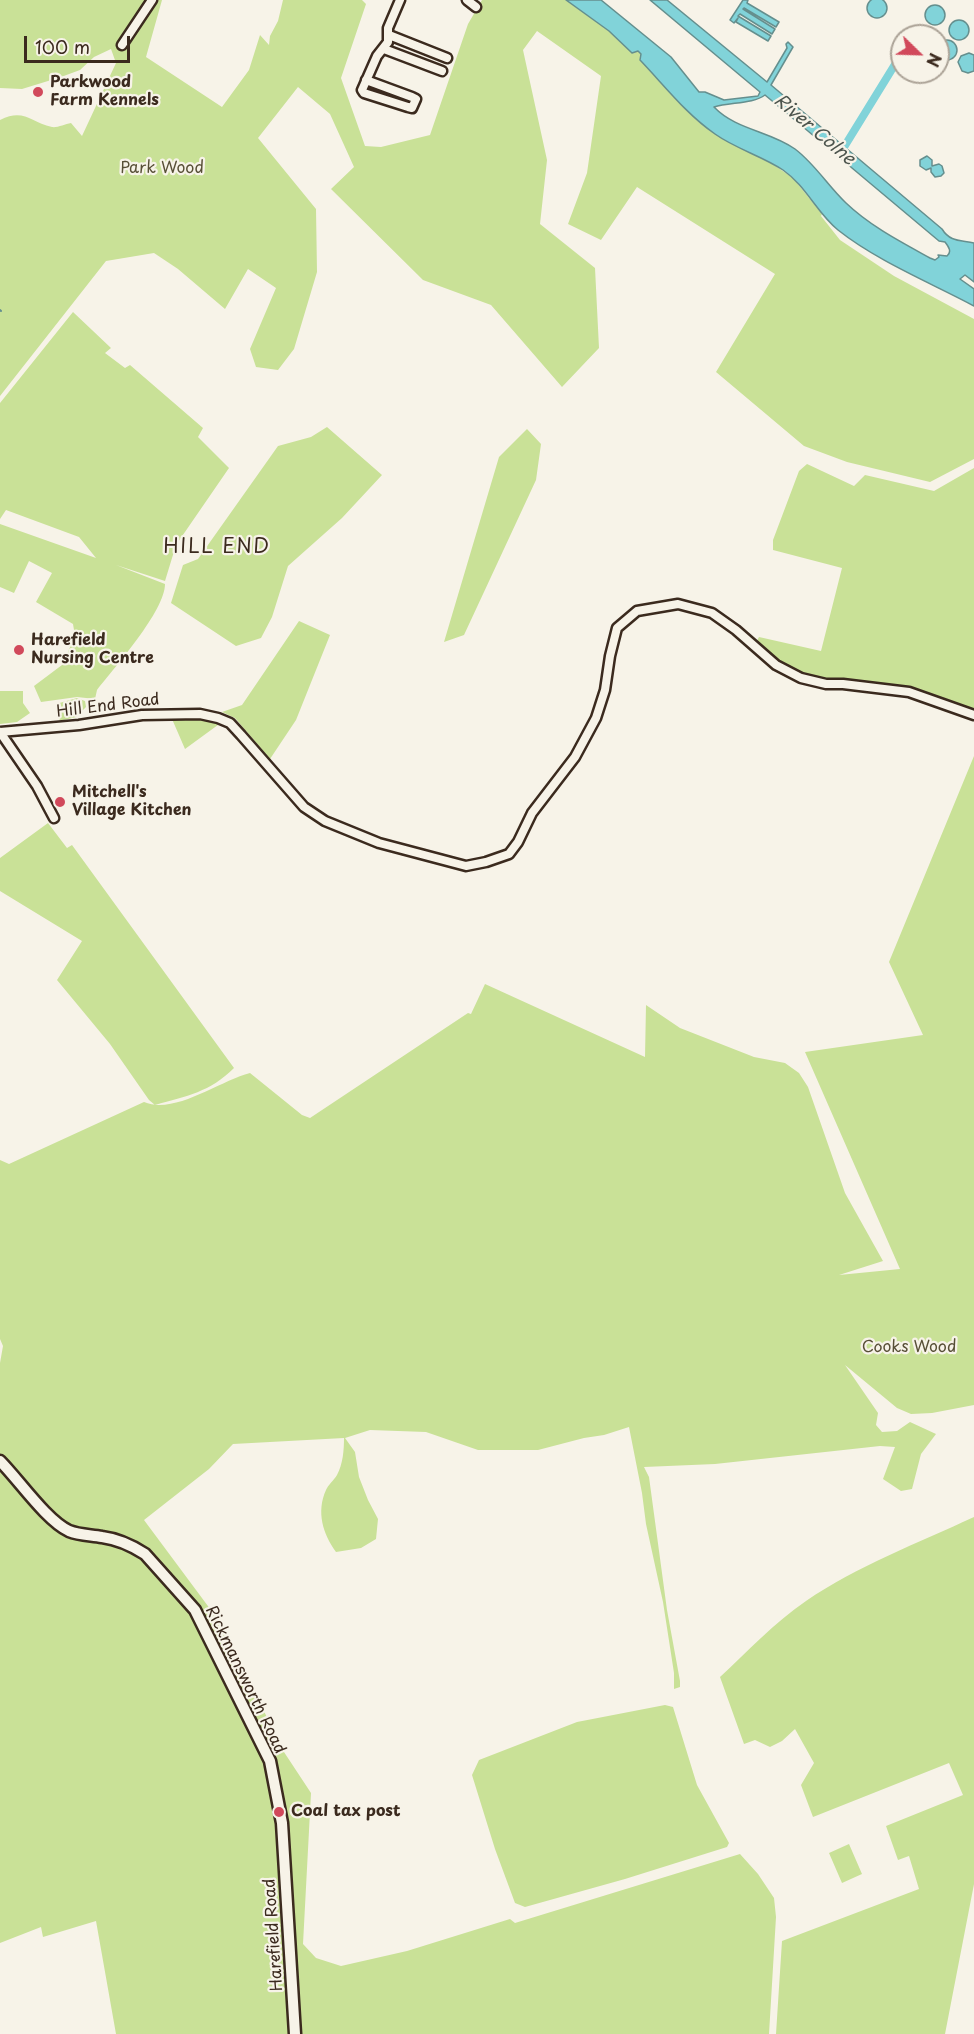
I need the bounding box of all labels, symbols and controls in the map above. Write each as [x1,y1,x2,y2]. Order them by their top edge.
scale bar [27,24,134,62]
north arrow [890,24,950,84]
text: 100 m [35,33,90,60]
text: N [921,50,948,71]
place label: Parkwood Farm Kennels [50,73,159,111]
marker: Parkwood Farm Kennels [31,85,45,99]
water label: River Colne [769,90,859,170]
park label: Park Wood [120,159,204,179]
district label: HILL END [164,535,270,559]
place label: Harefield Nursing Centre [31,631,154,669]
marker: Harefield Nursing Centre [12,643,26,657]
street label: Hill End Road [55,690,161,722]
place label: Mitchell's Village Kitchen [72,783,192,821]
marker: Mitchell's Village Kitchen [53,795,67,809]
park label: Cooks Wood [862,1338,956,1358]
street label: Rickmansworth Road [201,1603,289,1757]
place label: Coal tax post [291,1802,401,1822]
marker: Coal tax post [272,1805,286,1819]
street label: Harefield Road [260,1878,288,1992]

